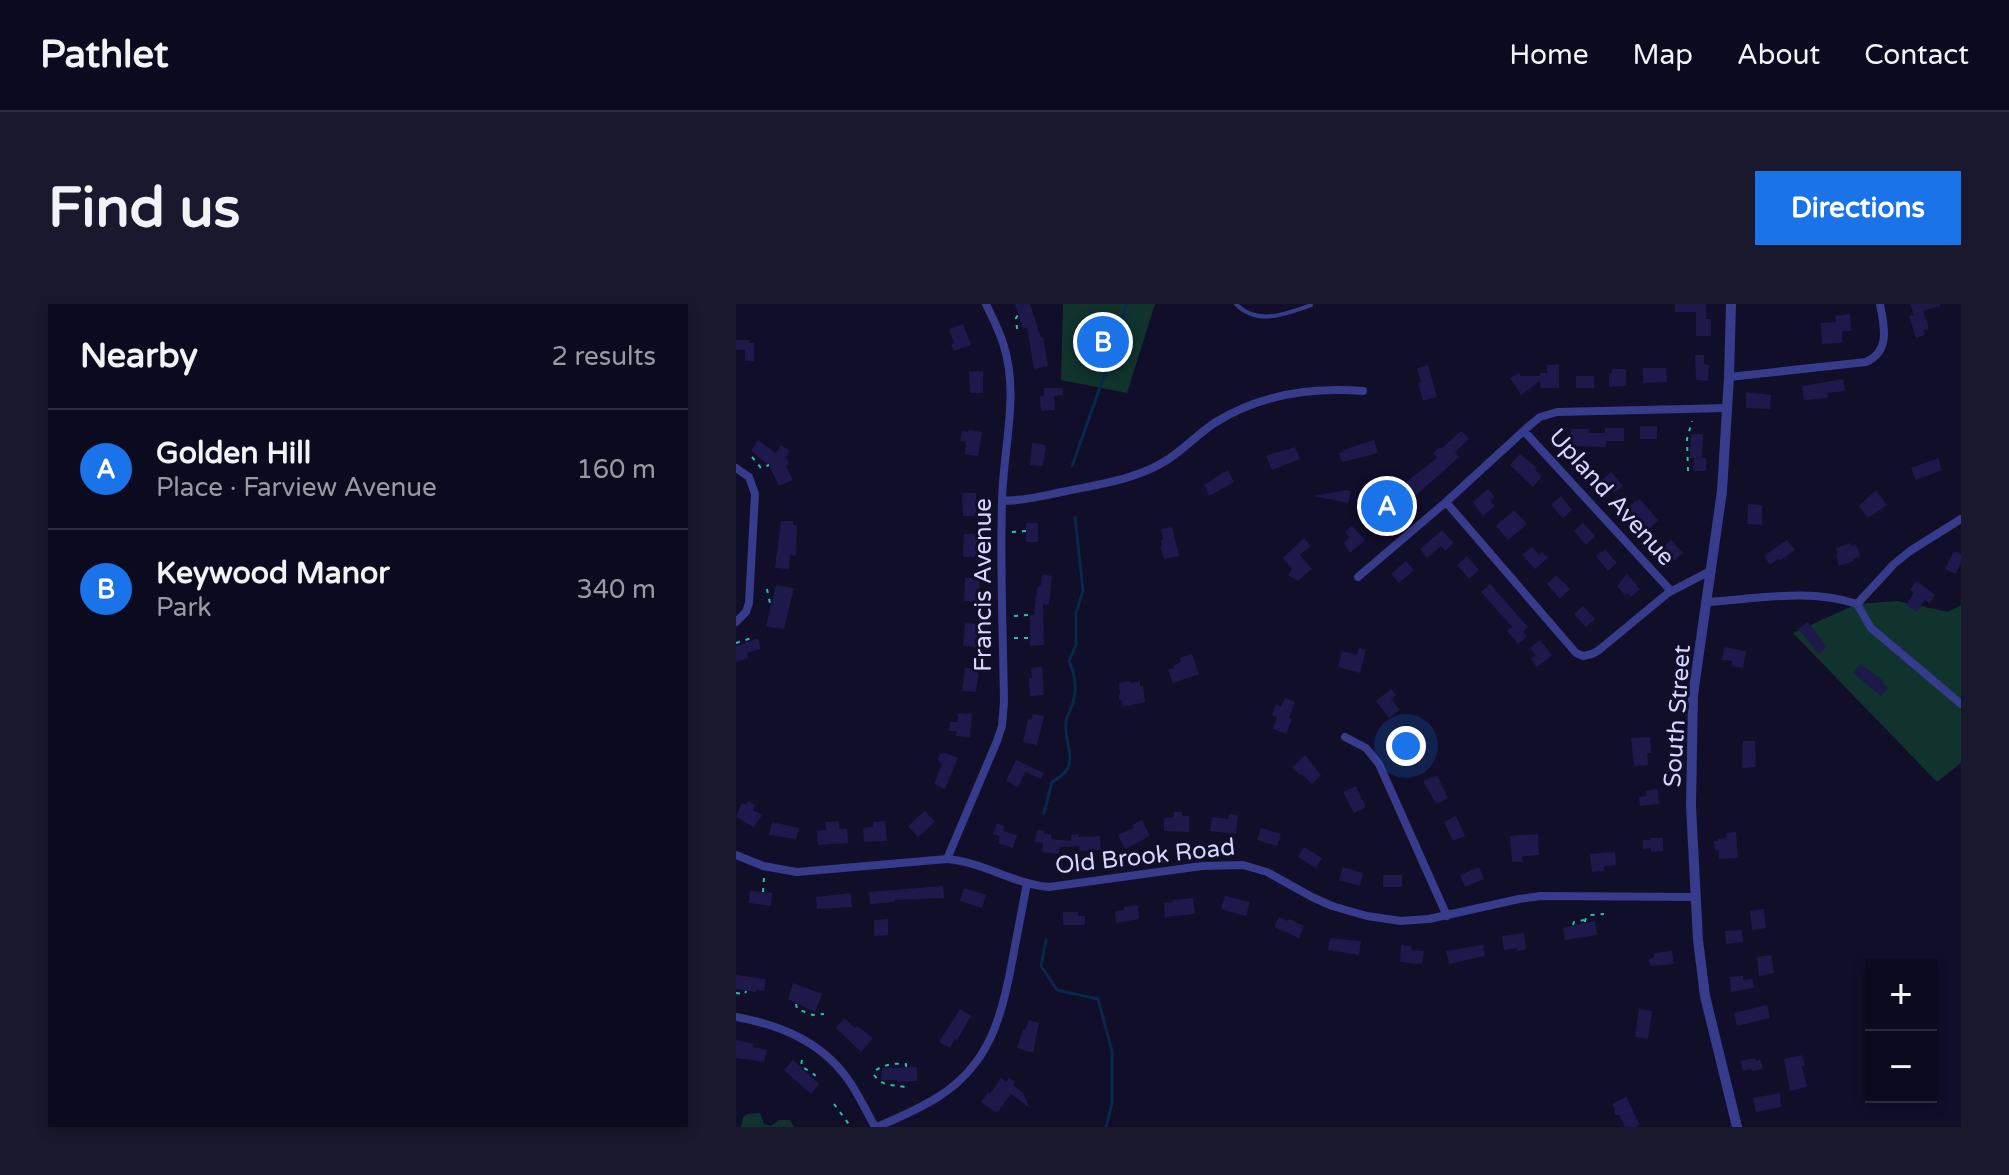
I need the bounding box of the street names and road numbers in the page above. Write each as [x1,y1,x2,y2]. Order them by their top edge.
street label: Upland Avenue [1543,423,1681,572]
street label: Francis Avenue [969,498,998,672]
street label: South Street [1658,644,1697,788]
street label: Old Brook Road [1054,833,1236,880]

